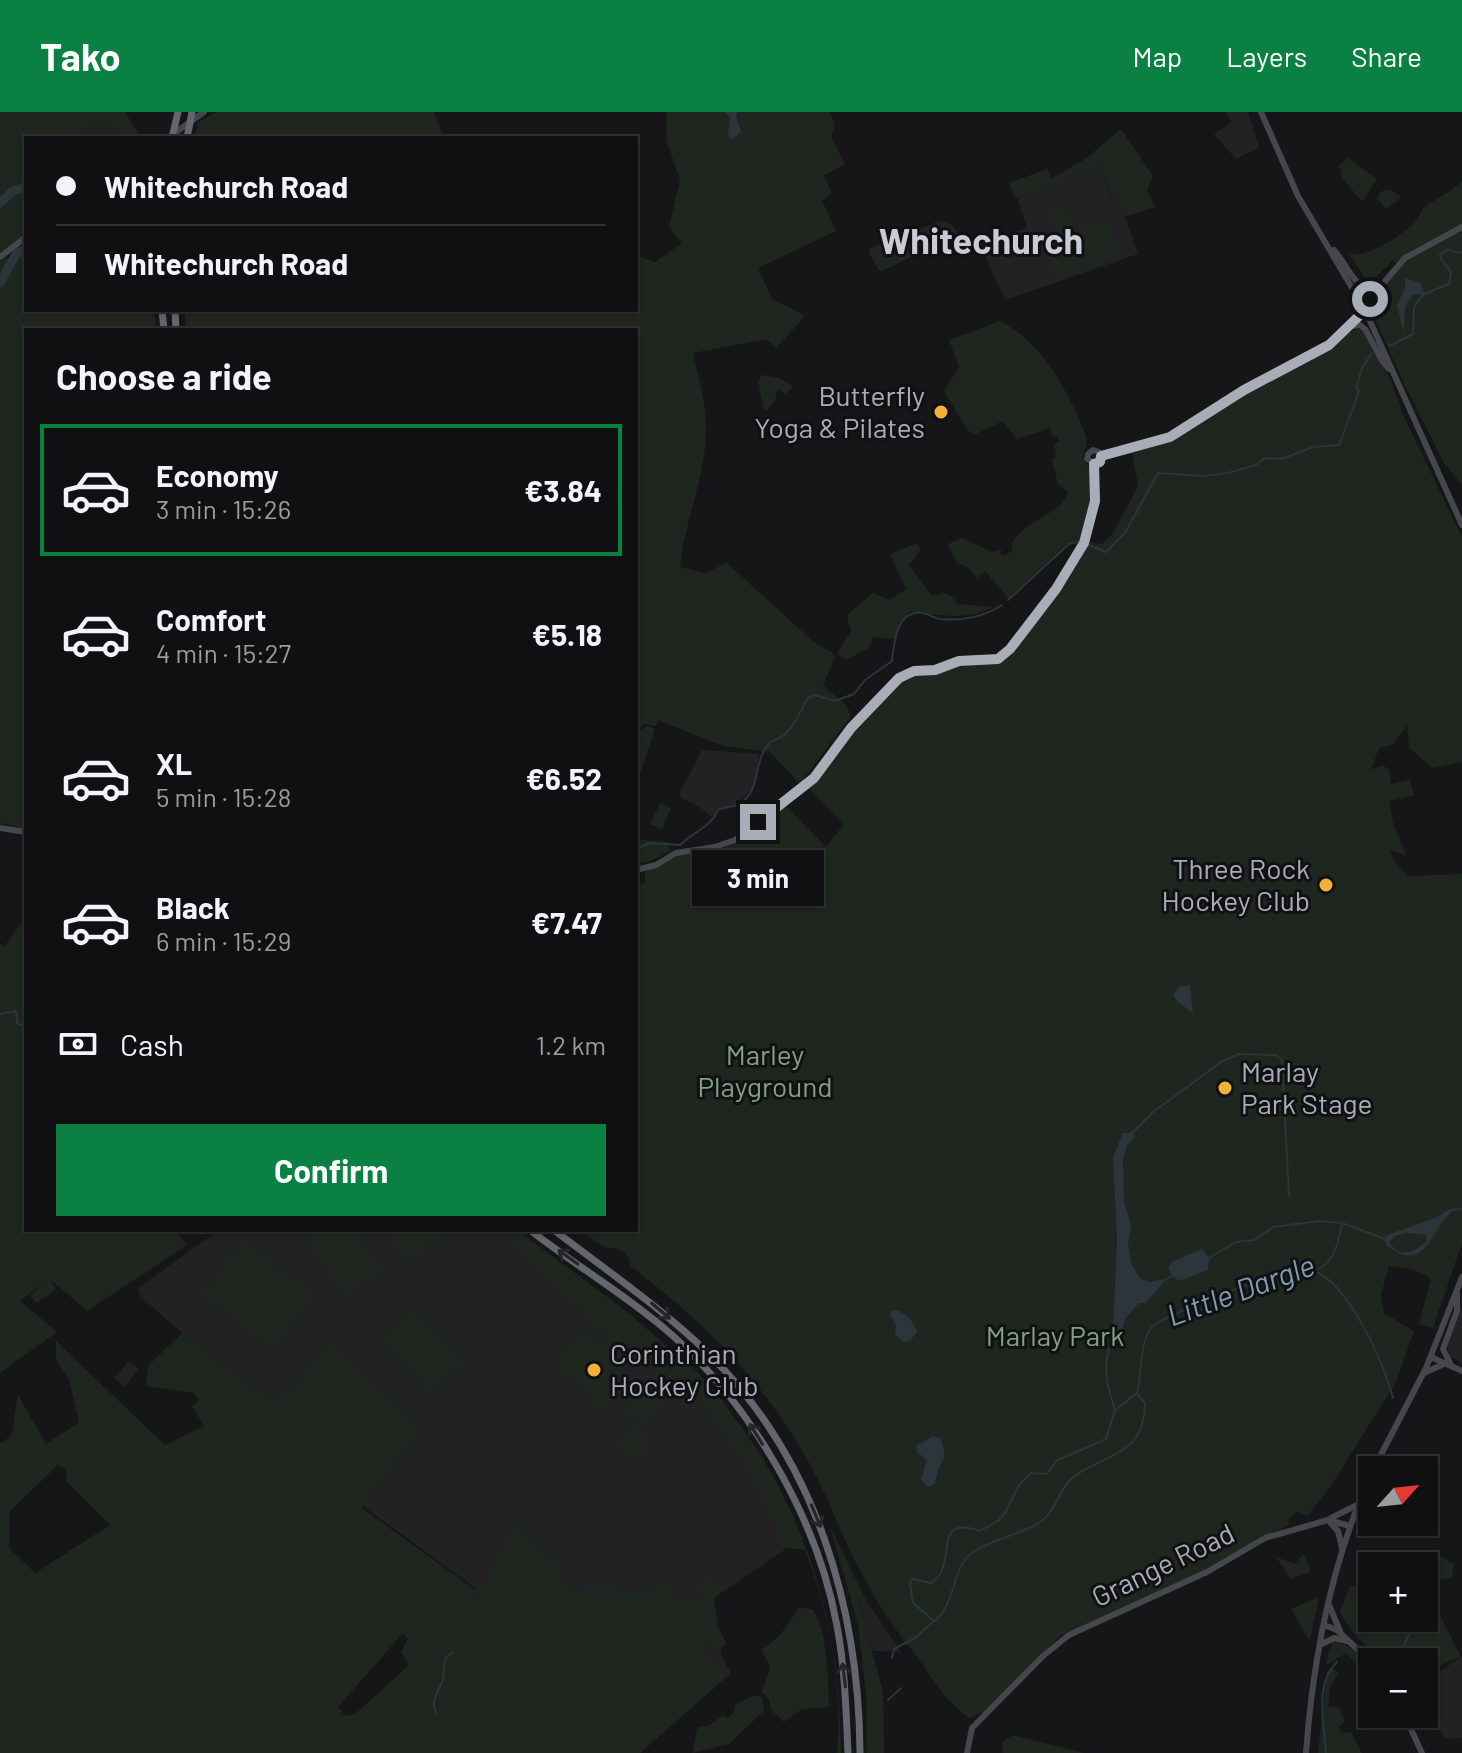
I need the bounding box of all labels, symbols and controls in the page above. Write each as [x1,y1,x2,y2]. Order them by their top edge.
text: Tako [40,33,121,79]
text: Map [1132,39,1182,73]
text: Layers [1226,39,1307,73]
text: Share [1351,39,1422,73]
text: Whitechurch Road [104,168,348,204]
district label: Whitechurch [879,218,1083,261]
text: Whitechurch Road [104,245,348,281]
route start [1352,281,1388,317]
text: Choose a ride [56,354,272,397]
place label: Butterfly Yoga & Pilates [754,378,925,444]
marker: Butterfly Yoga & Pilates [932,403,950,421]
icon: car [60,454,132,526]
text: Economy [156,457,279,493]
text: €3.84 [524,472,602,508]
text: 3 min · 15:26 [156,493,291,524]
icon: car [60,598,132,670]
text: Comfort [156,601,266,637]
text: €5.18 [532,616,602,652]
text: 4 min · 15:27 [156,637,291,668]
icon: car [60,742,132,814]
text: XL [156,745,192,781]
text: €6.52 [526,760,602,796]
text: 5 min · 15:28 [156,781,291,812]
route end [740,804,776,840]
callout: 3 min [692,850,824,906]
place label: Three Rock Hockey Club [1162,851,1310,917]
text: 3 min [727,862,789,893]
marker: Three Rock Hockey Club [1317,876,1335,894]
icon: car [60,886,132,958]
text: Black [156,889,230,925]
text: €7.47 [531,904,602,940]
text: 6 min · 15:29 [156,925,291,956]
icon: cash [56,1022,100,1066]
text: Cash [120,1026,184,1062]
text: 1.2 km [536,1029,606,1060]
park label: Marley Playground [698,1037,832,1103]
place label: Marlay Park Stage [1241,1054,1372,1120]
marker: Marlay Park Stage [1216,1079,1234,1097]
button: Confirm [56,1124,606,1216]
water label: Little Dargle [1162,1246,1319,1332]
one-way arrow [557,1249,579,1265]
one-way arrow [650,1302,671,1320]
park label: Marlay Park [986,1318,1124,1352]
place label: Corinthian Hockey Club [610,1336,758,1402]
marker: Corinthian Hockey Club [585,1361,603,1379]
one-way arrow [747,1423,764,1445]
north arrow [1358,1456,1438,1536]
map controls [1358,1456,1438,1728]
one-way arrow [810,1503,824,1528]
street label: Grange Road [1086,1515,1239,1613]
button: + [1358,1552,1438,1632]
button: − [1358,1648,1438,1728]
one-way arrow [836,1663,851,1688]

